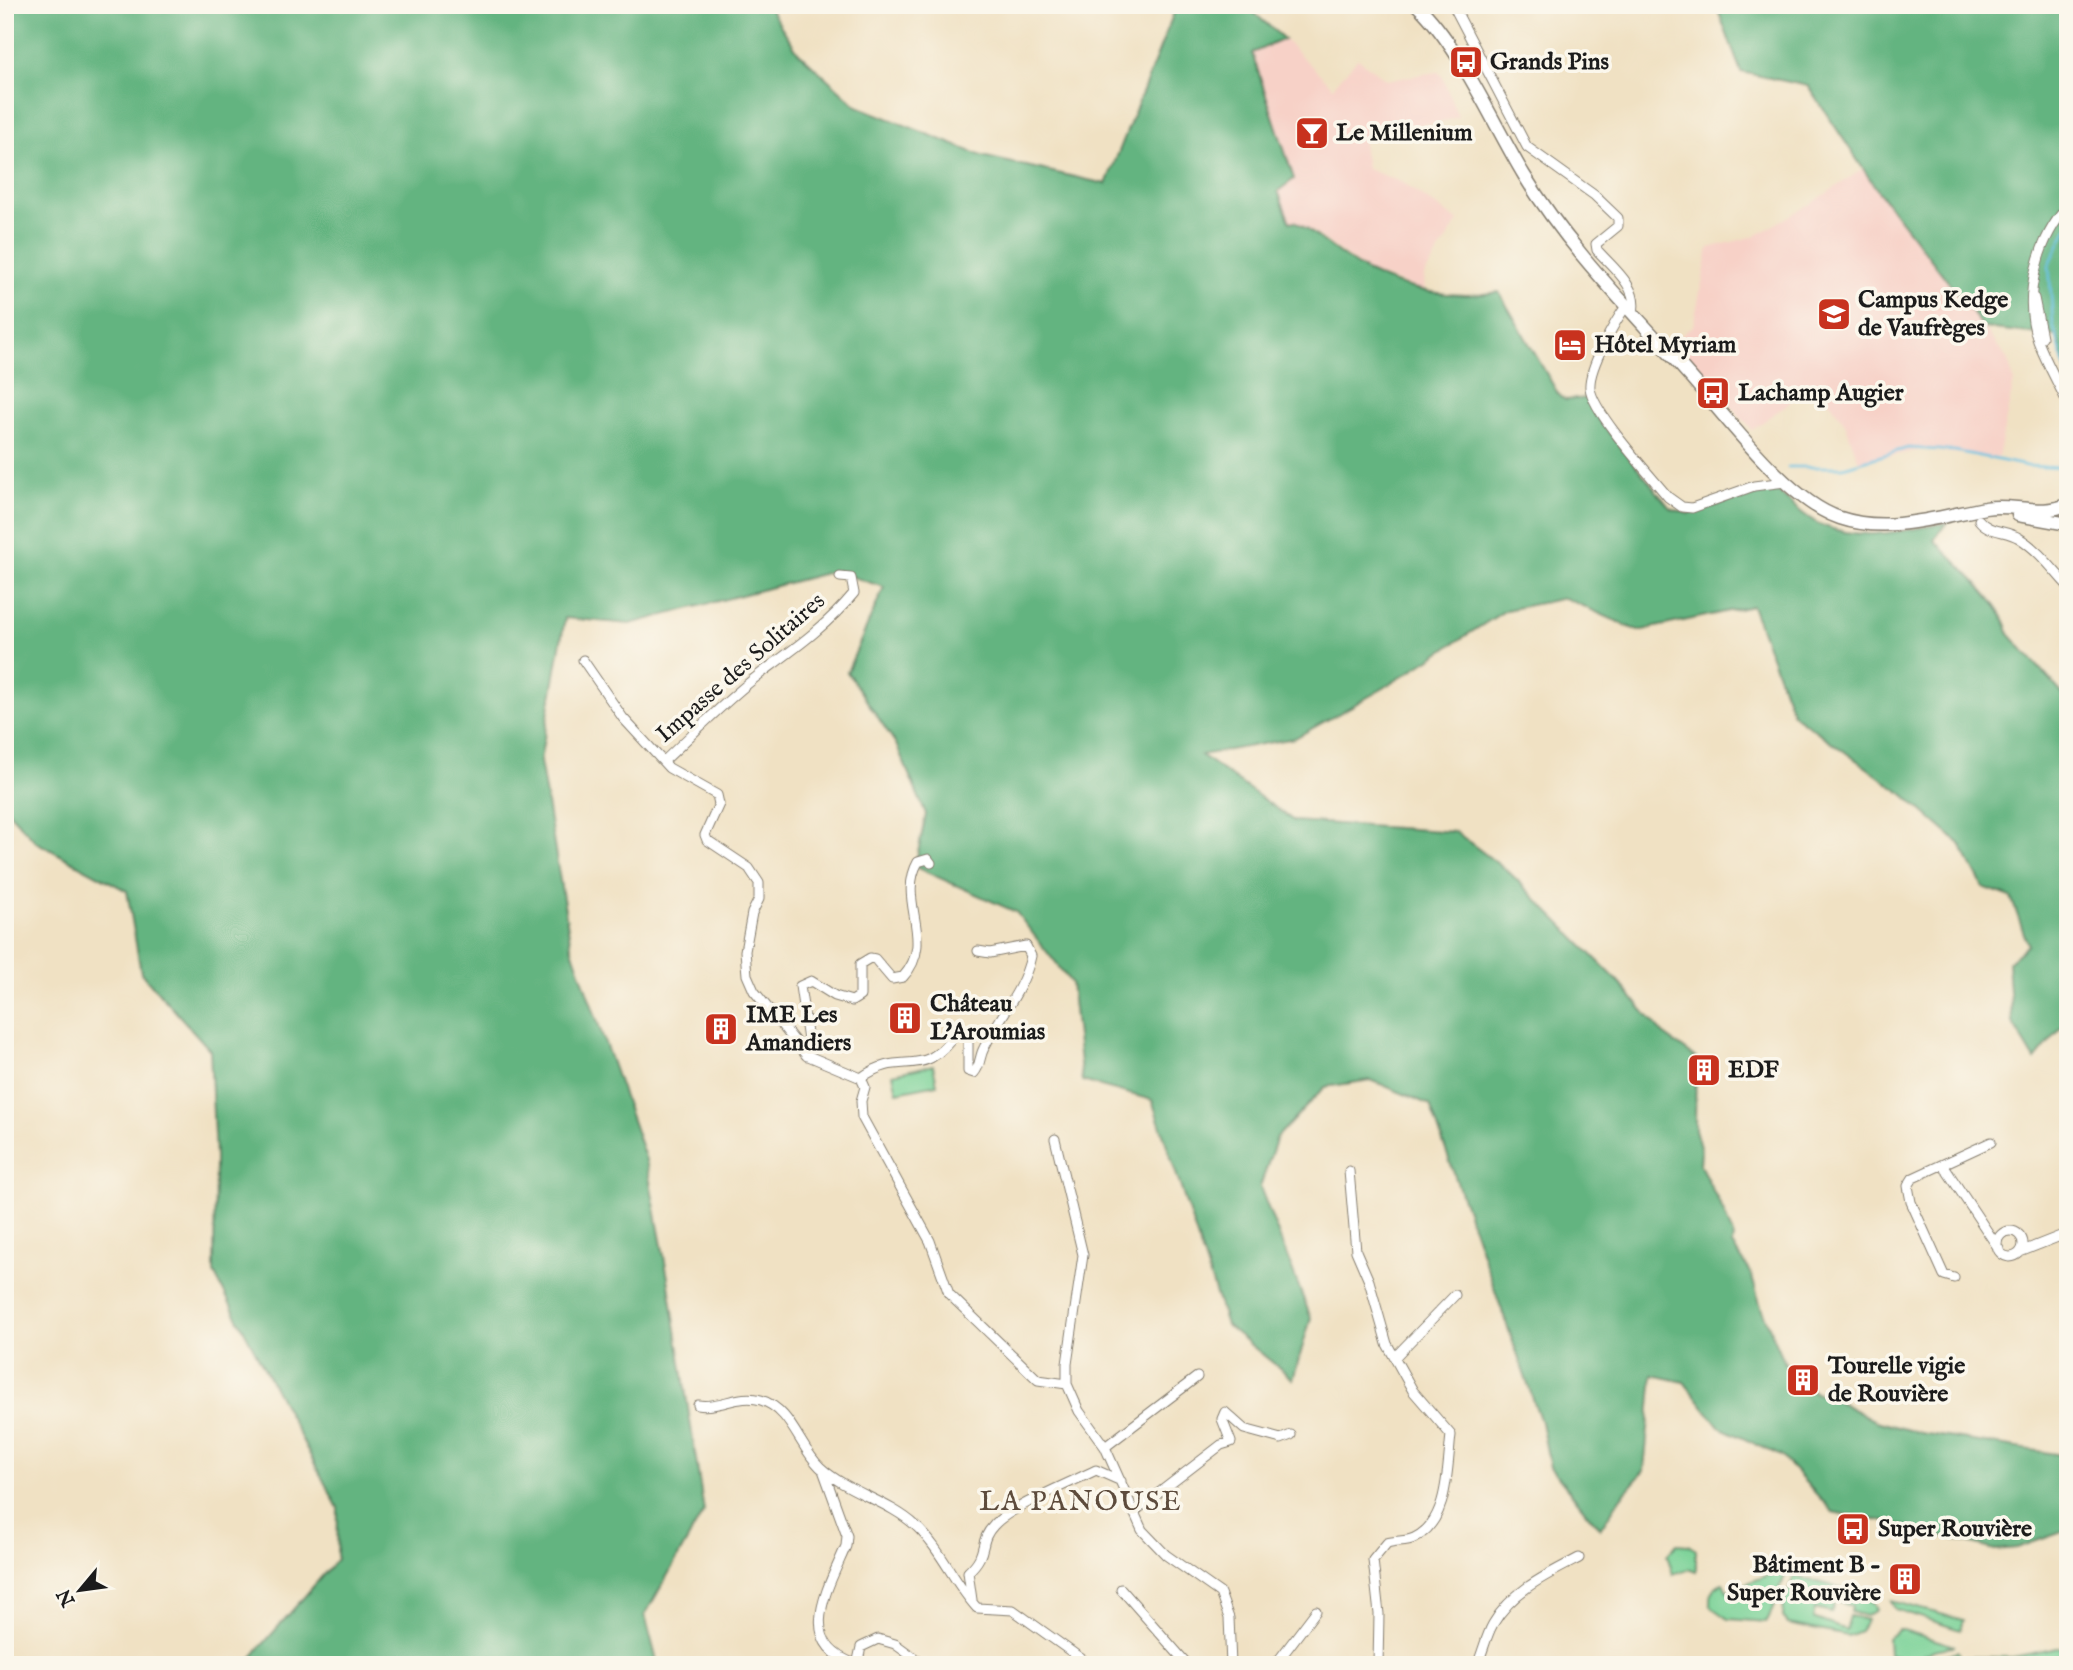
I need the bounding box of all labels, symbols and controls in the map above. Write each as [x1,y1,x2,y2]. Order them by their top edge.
bus stop icon: Grands Pins [1447,43,1485,81]
place label: Grands Pins [1490,47,1610,78]
bar icon: Le Millenium [1293,114,1331,152]
place label: Le Millenium [1336,118,1473,149]
place label: Campus Kedge de Vaufrèges [1858,285,2008,344]
school or university icon: Campus Kedge de Vaufrèges [1815,295,1853,333]
hotel icon: Hôtel Myriam [1551,326,1589,364]
place label: Hôtel Myriam [1594,330,1737,361]
bus stop icon: Lachamp Augier [1694,374,1732,412]
place label: Lachamp Augier [1738,378,1904,409]
street label: Impasse des Solitaires [650,586,832,750]
place label: Château L'Aroumias [930,989,1046,1048]
building icon: Château L'Aroumias [886,999,924,1037]
place label: IME Les Amandiers [745,1000,852,1059]
building icon: IME Les Amandiers [702,1010,740,1048]
building icon: EDF [1685,1051,1723,1089]
place label: EDF [1728,1055,1780,1086]
place label: Tourelle vigie de Rouvière [1827,1351,1965,1410]
building icon: Tourelle vigie de Rouvière [1784,1361,1822,1399]
district label: LA PANOUSE [979,1485,1183,1520]
bus stop icon: Super Rouvière [1834,1510,1872,1548]
place label: Super Rouvière [1878,1514,2032,1545]
place label: Bâtiment B - Super Rouvière [1727,1550,1881,1609]
north arrow [46,1554,116,1624]
building icon: Bâtiment B - Super Rouvière [1886,1560,1924,1598]
text: N [52,1584,82,1611]

